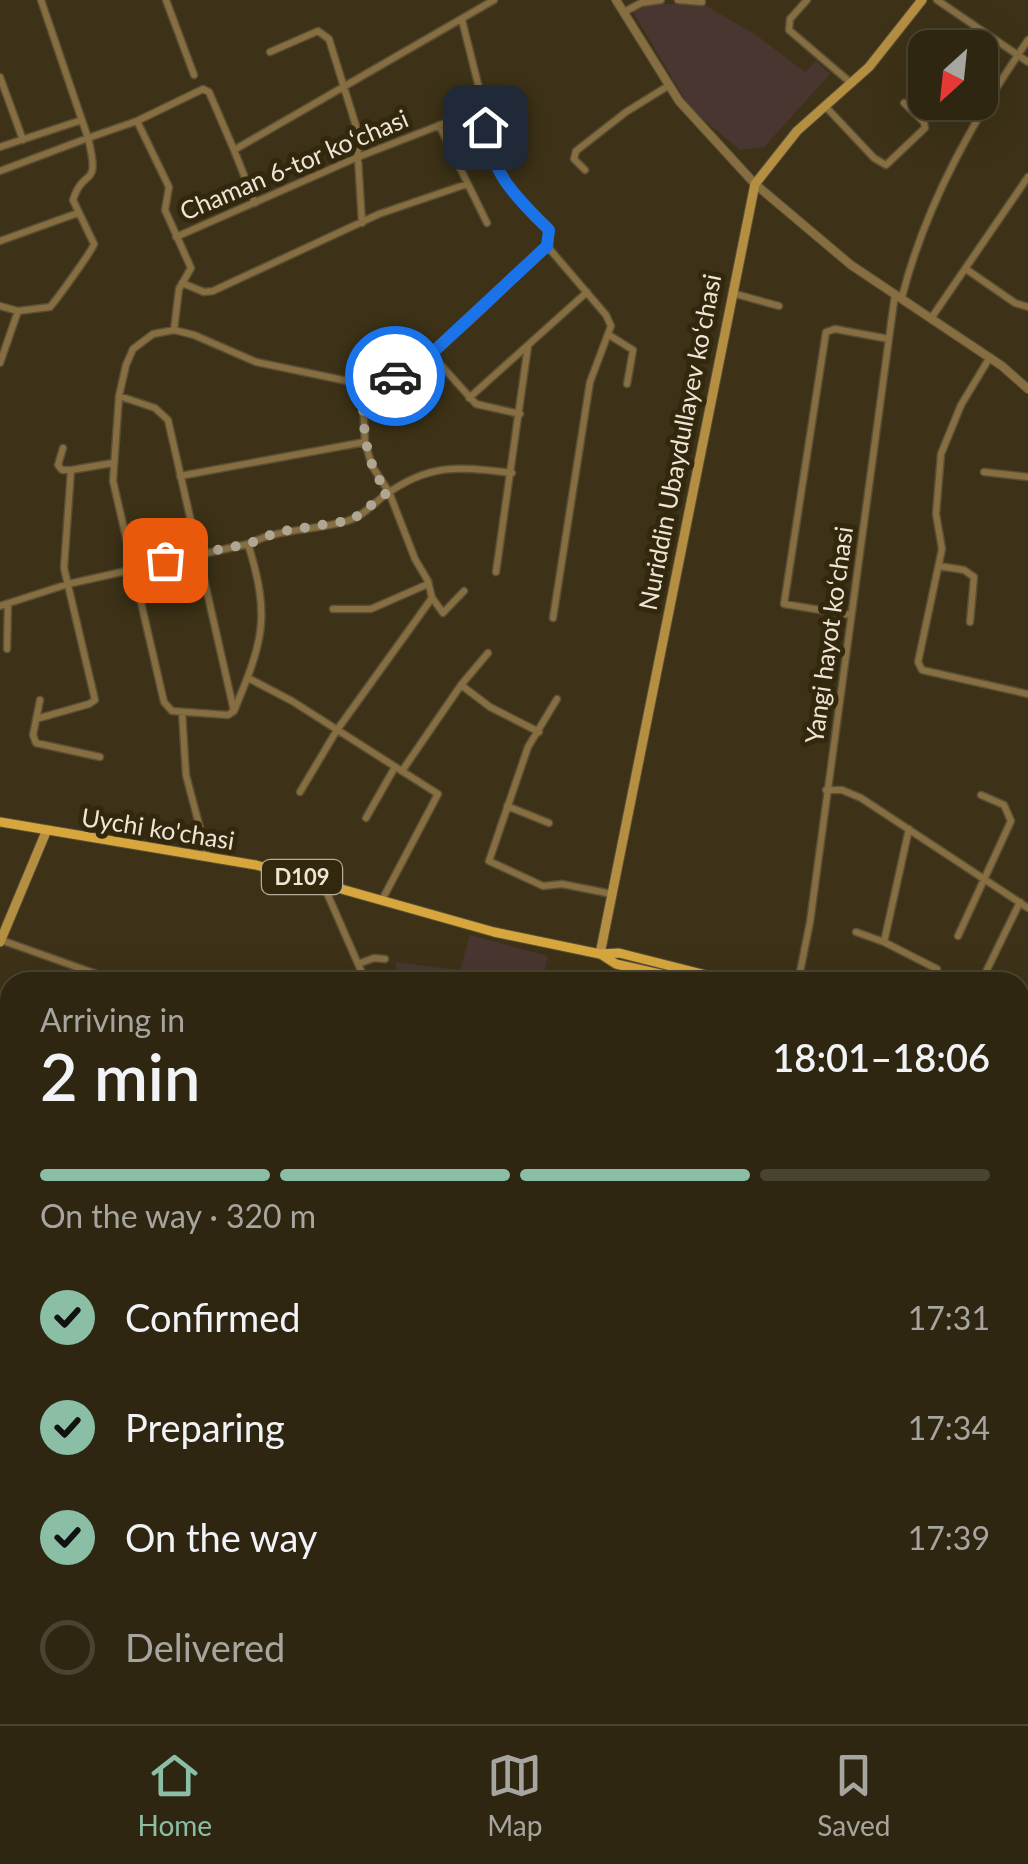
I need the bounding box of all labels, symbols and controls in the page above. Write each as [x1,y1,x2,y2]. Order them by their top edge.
north arrow [908,30,998,120]
map controls [908,30,998,120]
pin [443,85,528,170]
icon: home [458,100,513,155]
street label: Chaman 6-tor koʻchasi [175,102,412,226]
street label: Nuriddin Ubaydullayev koʻchasi [632,271,726,612]
courier [345,326,445,426]
icon: car [368,349,423,404]
pin [123,518,208,603]
street label: Yangi hayot koʻchasi [798,524,858,745]
icon: bag [138,533,193,588]
street label: Uychi ko'chasi [80,801,237,855]
road number: D109 [262,860,342,894]
text: Arriving in [40,1000,185,1039]
text: 18:01–18:06 [772,1034,990,1080]
text: 2 min [40,1037,200,1115]
text: On the way · 320 m [40,1196,316,1235]
icon: check [40,1290,95,1345]
text: Confirmed [125,1294,301,1340]
text: 17:31 [908,1298,990,1337]
icon: check [40,1400,95,1455]
text: Preparing [125,1404,285,1450]
text: 17:34 [908,1408,990,1447]
icon: check [40,1510,95,1565]
text: On the way [125,1514,317,1560]
text: 17:39 [908,1518,990,1557]
text: Delivered [125,1624,285,1670]
tab: Home [138,1748,212,1842]
tab: Map [487,1748,542,1842]
tab: Saved [817,1748,890,1842]

